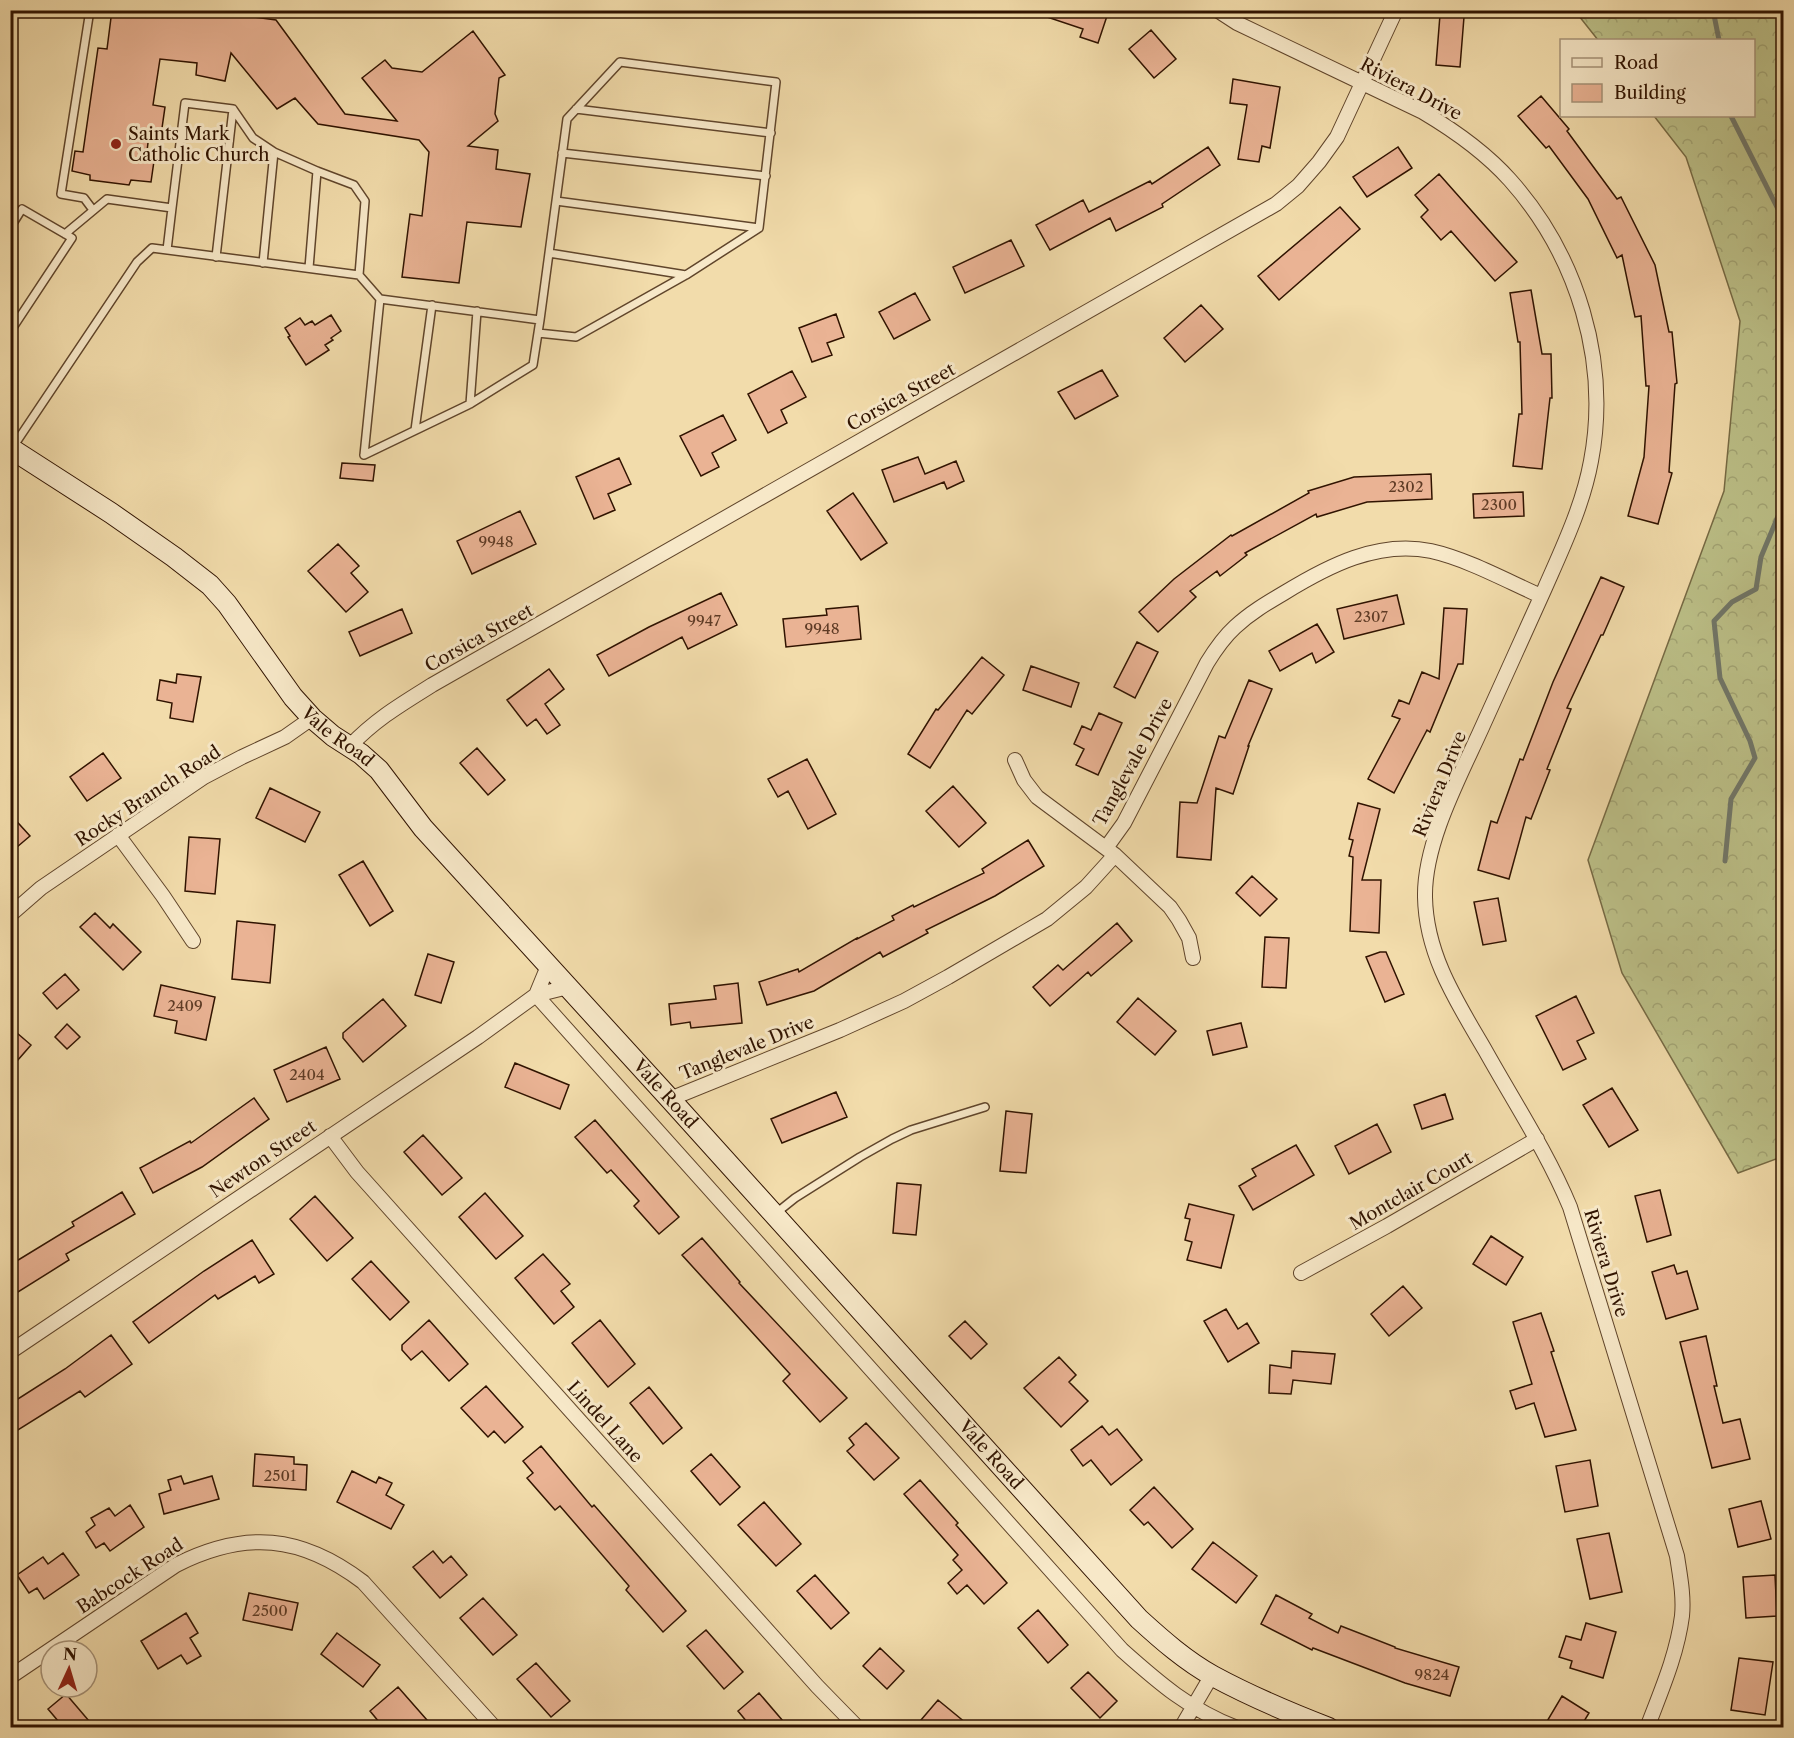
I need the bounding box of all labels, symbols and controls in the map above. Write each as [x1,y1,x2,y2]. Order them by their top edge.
legend [1560,39,1755,117]
text: Road [1614,52,1659,74]
street label: Riviera Drive [1356,53,1466,125]
text: Building [1614,82,1686,104]
place label: Saints Mark Catholic Church [128,123,269,166]
marker: Saints Mark Catholic Church [109,137,123,151]
street label: Corsica Street [843,358,960,436]
house number: 2302 [1388,477,1424,496]
house number: 2300 [1481,495,1517,514]
house number: 9948 [478,532,514,551]
street label: Corsica Street [421,599,538,677]
house number: 2307 [1354,607,1389,626]
house number: 9947 [687,611,721,630]
house number: 9948 [804,619,840,638]
street label: Tanglevale Drive [1089,694,1177,830]
street label: Vale Road [296,702,378,771]
street label: Riviera Drive [1409,728,1471,840]
street label: Rocky Branch Road [71,741,225,851]
house number: 2409 [167,996,203,1015]
street label: Tanglevale Drive [677,1011,817,1085]
street label: Vale Road [628,1054,702,1133]
house number: 2404 [289,1065,325,1084]
street label: Newton Street [206,1115,321,1203]
street label: Montclair Court [1346,1147,1477,1235]
street label: Riviera Drive [1579,1206,1633,1320]
street label: Lindel Lane [563,1377,647,1467]
street label: Vale Road [953,1415,1028,1494]
house number: 2501 [264,1466,297,1485]
street label: Babcock Road [73,1533,187,1619]
house number: 2500 [252,1601,288,1620]
north arrow [39,1639,99,1699]
text: N [62,1644,78,1665]
house number: 9824 [1415,1665,1449,1684]

